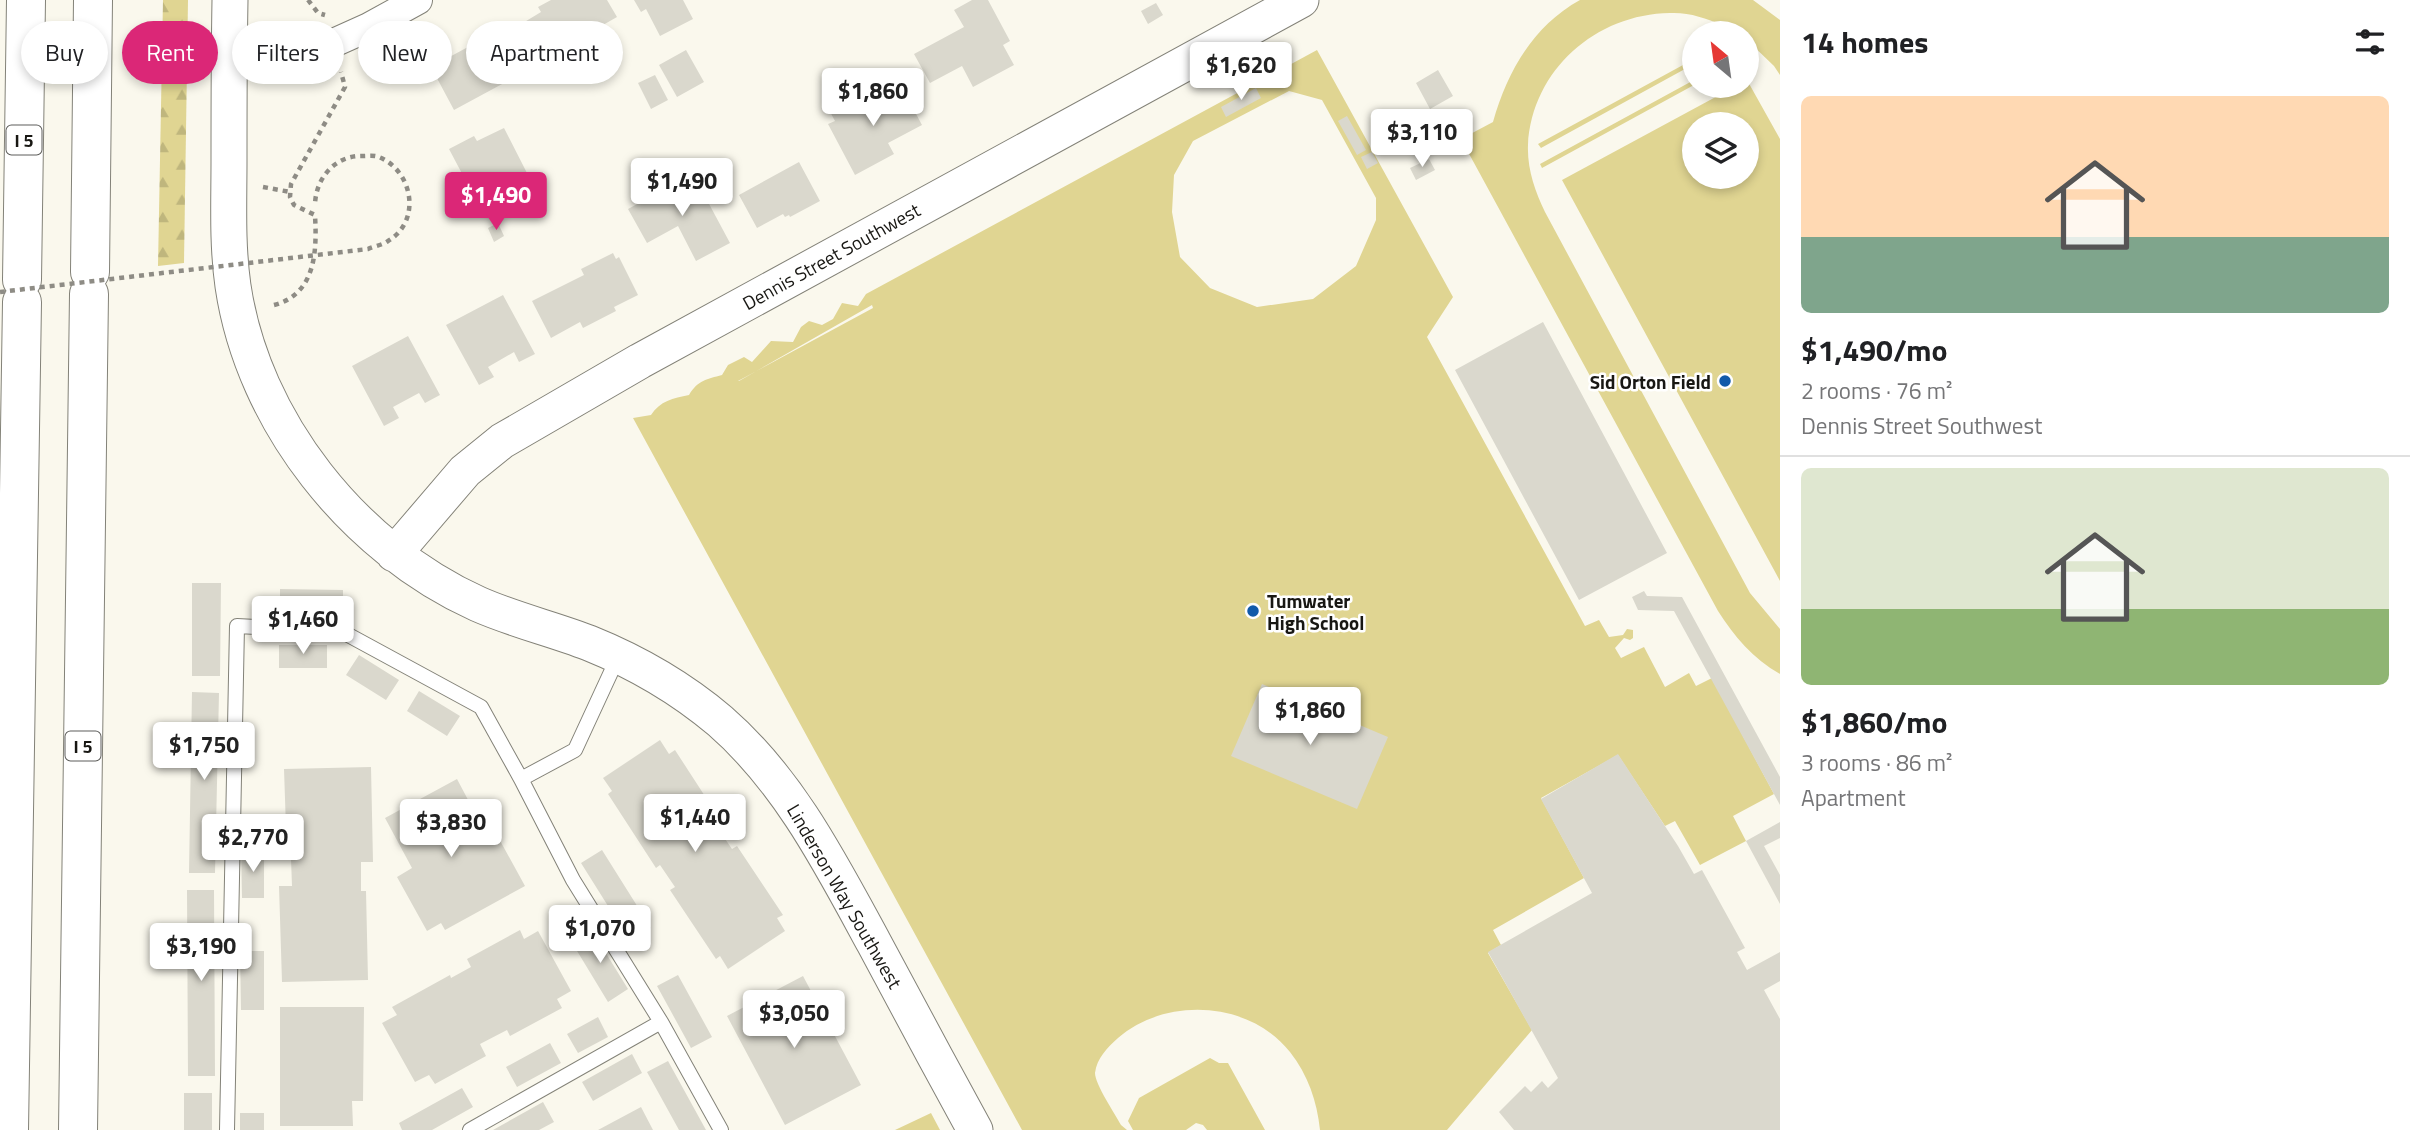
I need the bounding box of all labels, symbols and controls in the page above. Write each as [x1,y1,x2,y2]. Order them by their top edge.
text: 14 homes [1801,19,1928,65]
chip: Buy [21,21,108,84]
chip: Rent [122,21,218,84]
chip: Filters [232,21,344,84]
chip: New [358,21,452,84]
chip: Apartment [466,21,623,84]
north arrow [1682,21,1759,98]
map controls [1682,21,1759,189]
icon: filters [2351,23,2389,61]
pin: $1,620 [1184,42,1298,102]
text: $1,620 [1206,47,1276,82]
pin: $1,860 [816,68,930,128]
text: $1,860 [838,73,908,108]
pin: $3,110 [1365,110,1479,169]
button: layers [1682,112,1759,189]
text: $3,110 [1387,114,1457,149]
road number: I 5 [6,125,42,154]
icon: home [2032,142,2158,268]
pin: $1,490 [625,158,739,218]
text: $1,490 [647,163,717,198]
pin: $1,490 [439,173,553,232]
text: $1,490 [461,177,531,212]
street label: Dennis Street Southwest [737,195,925,317]
text: $1,490/mo [1801,327,1947,373]
place label: Sid Orton Field [1590,367,1711,396]
marker: Sid Orton Field [1717,373,1733,389]
text: 2 rooms · 76 m² [1801,373,1952,408]
text: Dennis Street Southwest [1801,408,2042,443]
icon: home [2032,514,2158,640]
place label: Tumwater High School [1267,586,1364,637]
pin: $1,460 [246,596,360,656]
text: $1,460 [268,601,338,636]
marker: Tumwater High School [1245,603,1261,619]
pin: $1,860 [1253,688,1367,747]
text: $1,860 [1275,692,1345,727]
text: $1,860/mo [1801,699,1947,745]
pin: $1,750 [147,722,261,782]
text: $1,750 [169,727,239,762]
road number: I 5 [66,732,100,760]
text: 3 rooms · 86 m² [1801,745,1952,780]
text: Apartment [1801,780,1906,815]
pin: $1,440 [638,794,752,854]
street label: Linderson Way Southwest [780,798,910,994]
text: $1,440 [660,799,730,834]
pin: $3,830 [394,800,508,859]
text: $3,830 [416,804,486,839]
pin: $2,770 [196,814,310,874]
text: $2,770 [218,819,288,854]
pin: $1,070 [543,906,657,965]
text: $1,070 [565,910,635,945]
pin: $3,190 [144,923,258,983]
text: $3,190 [166,928,236,963]
pin: $3,050 [737,990,851,1050]
text: $3,050 [759,995,829,1030]

